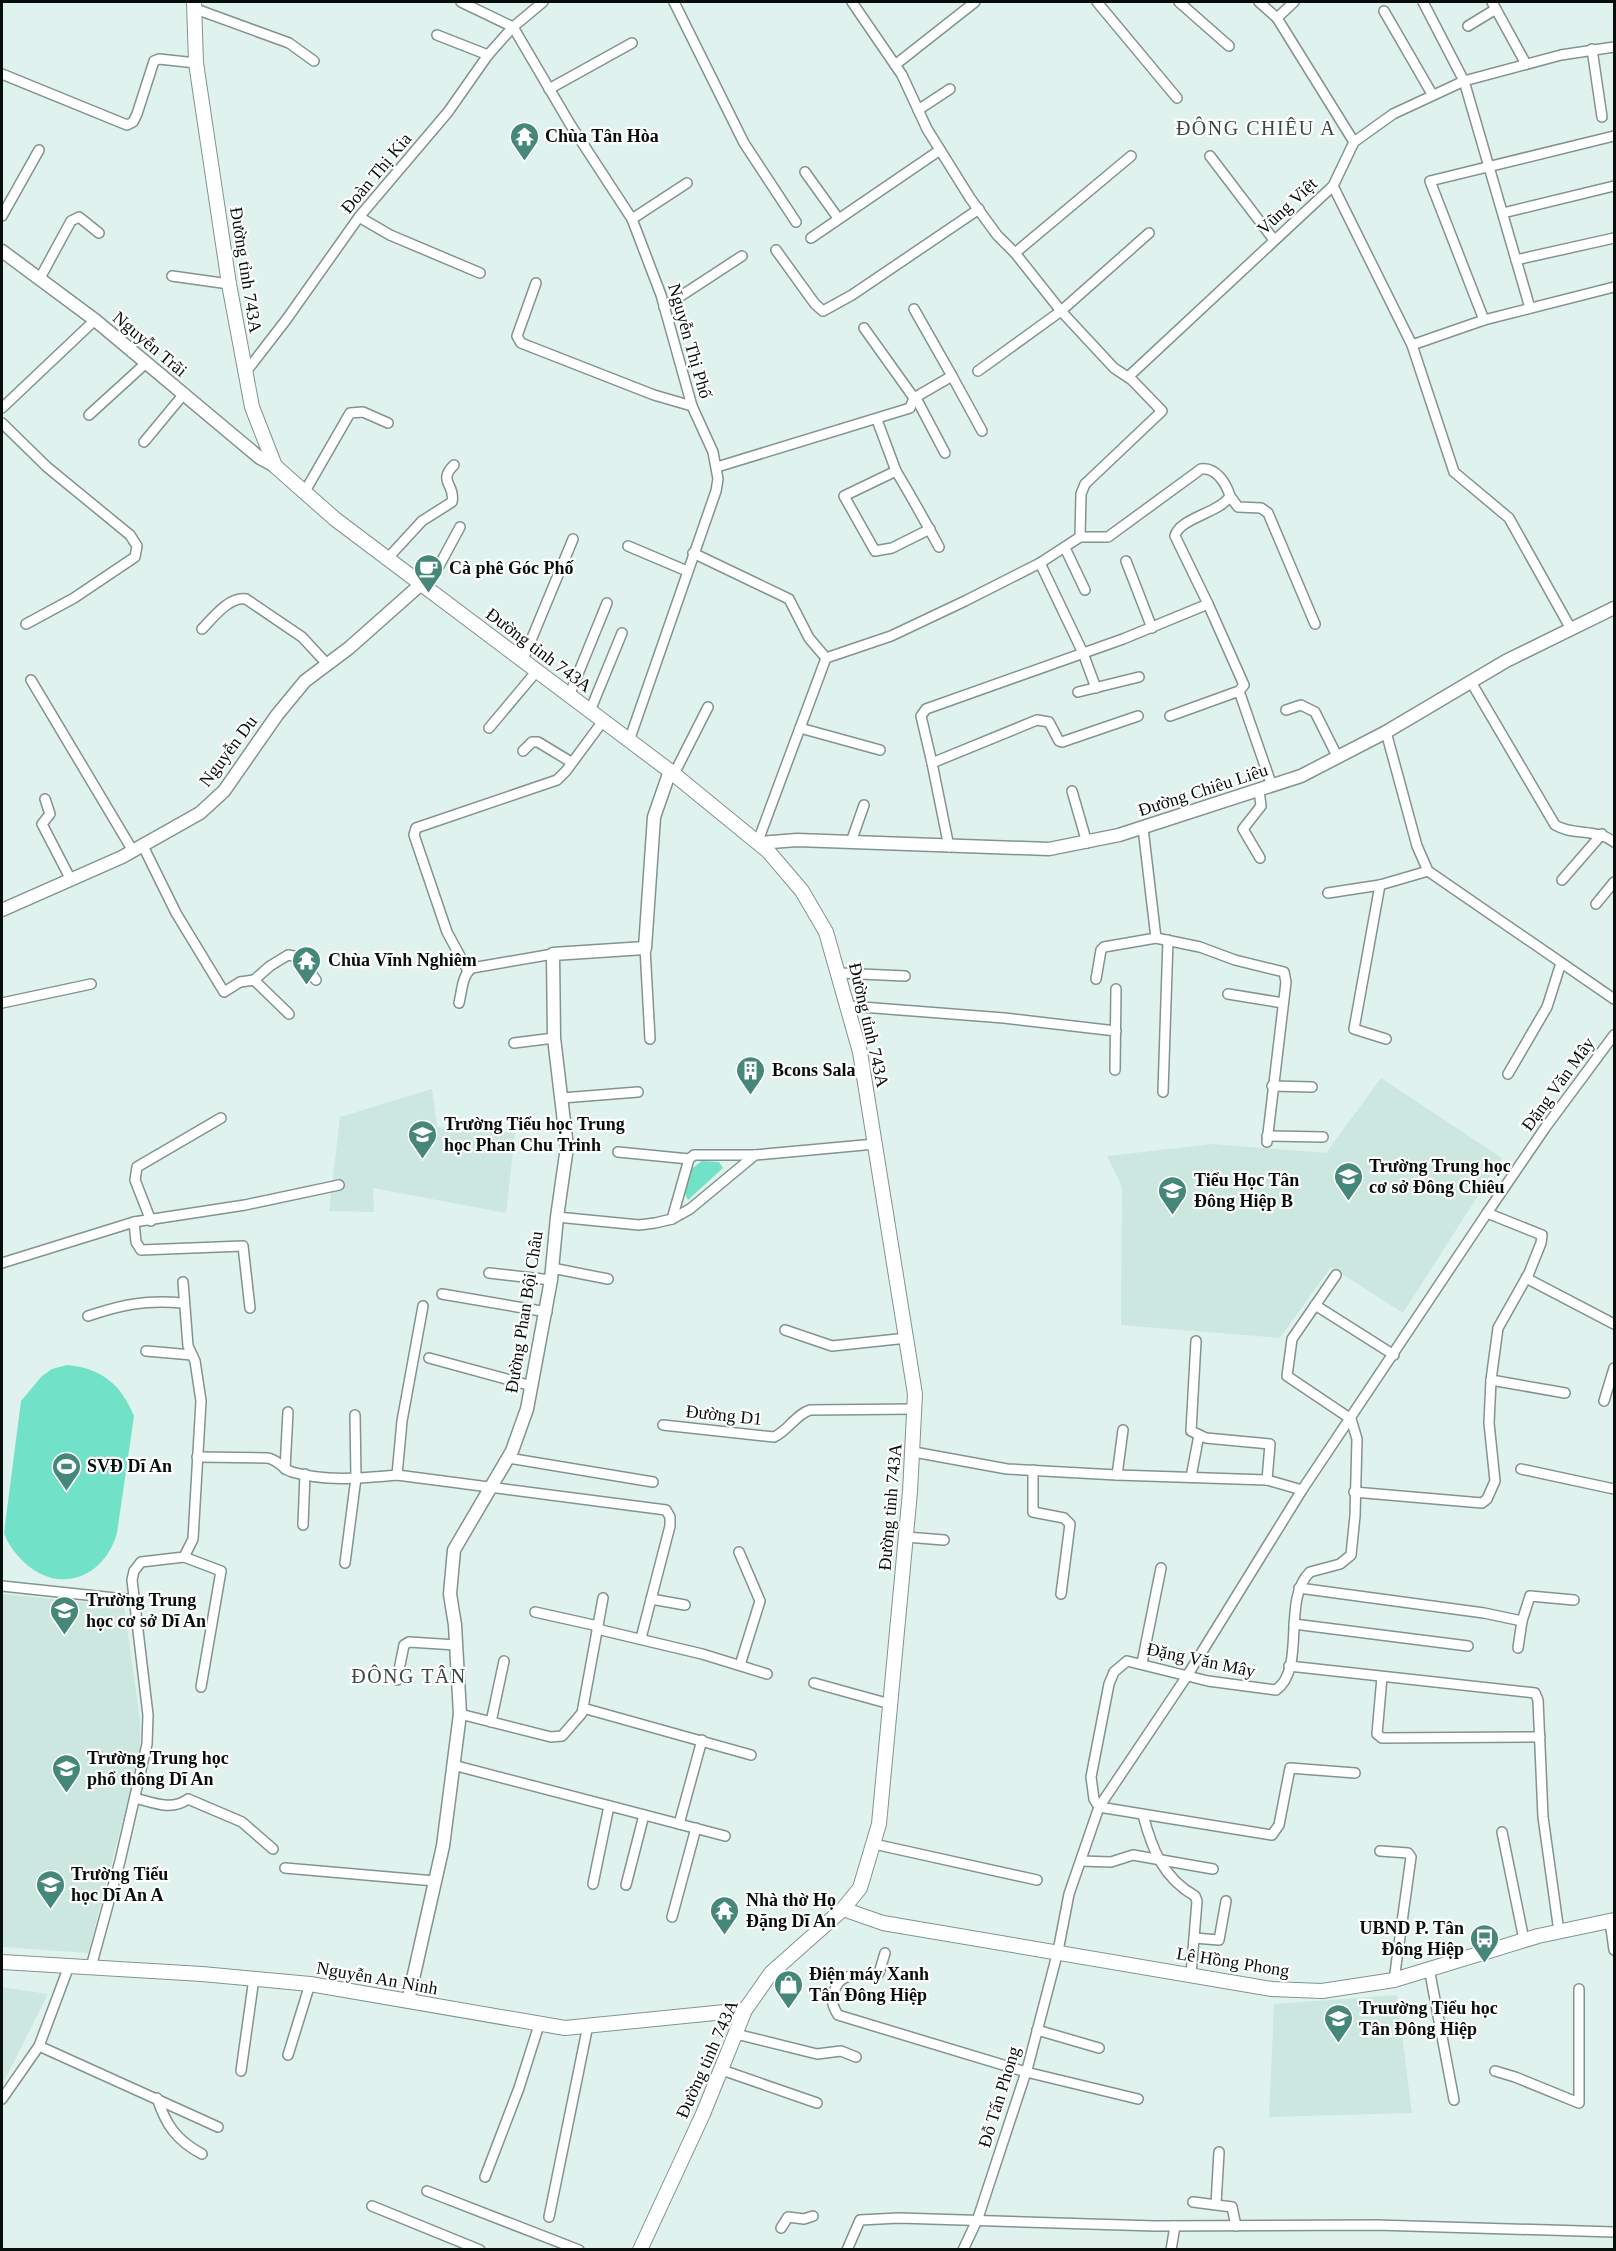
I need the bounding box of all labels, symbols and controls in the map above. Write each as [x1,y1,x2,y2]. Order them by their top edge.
district label: ĐÔNG CHIÊU A [1176,116,1336,139]
temple icon: Chùa Tân Hòa [508,120,540,162]
place label: Chùa Tân Hòa [545,126,659,146]
street label: Đoàn Thị Kia [337,129,415,217]
street label: Vũng Việt [1253,173,1321,239]
street label: Đường tỉnh 743A [226,206,266,334]
street label: Nguyễn Thị Phố [664,281,716,401]
street label: Nguyễn Trãi [109,307,191,381]
cafe icon: Cà phê Góc Phố [412,552,444,594]
place label: Cà phê Góc Phố [449,558,575,578]
street label: Đường tỉnh 743A [482,604,596,696]
street label: Nguyễn Du [195,712,261,790]
street label: Đường Chiêu Liêu [1136,760,1270,820]
temple icon: Chùa Vĩnh Nghiêm [291,944,323,986]
place label: Chùa Vĩnh Nghiêm [328,950,477,970]
street label: Đường tỉnh 743A [845,961,893,1089]
street label: Đặng Văn Mây [1517,1033,1599,1135]
building icon: Bcons Sala [735,1054,767,1096]
place label: Bcons Sala [772,1060,856,1080]
place label: Trường Tiểu học Trung học Phan Chu Trinh [444,1114,625,1155]
school or university icon: Trường Tiểu học Trung học Phan Chu Trinh [407,1118,439,1160]
place label: Trường Trung học cơ sở Đông Chiêu [1369,1156,1511,1197]
school or university icon: Trường Trung học cơ sở Đông Chiêu [1332,1160,1364,1202]
place label: Tiểu Học Tân Đông Hiệp B [1194,1170,1299,1211]
school or university icon: Tiểu Học Tân Đông Hiệp B [1157,1174,1189,1216]
street label: Đường Phan Bội Châu [501,1230,547,1394]
street label: Đường D1 [685,1401,763,1429]
street label: Đường tỉnh 743A [874,1443,906,1571]
sports icon: SVĐ Dĩ An [50,1450,82,1492]
place label: SVĐ Dĩ An [87,1456,172,1476]
place label: Trường Trung học cơ sở Dĩ An [86,1590,206,1631]
school or university icon: Trường Trung học cơ sở Dĩ An [49,1594,81,1636]
street label: Đặng Văn Mây [1145,1639,1257,1681]
district label: ĐÔNG TÂN [351,1664,467,1687]
place label: Trường Trung học phổ thông Dĩ An [87,1748,229,1789]
school or university icon: Trường Trung học phổ thông Dĩ An [50,1752,82,1794]
place label: Trường Tiểu học Dĩ An A [71,1864,168,1905]
school or university icon: Trường Tiểu học Dĩ An A [34,1868,66,1910]
place label: Nhà thờ Họ Đặng Dĩ An [746,1890,836,1931]
temple icon: Nhà thờ Họ Đặng Dĩ An [709,1894,741,1936]
place label: UBND P. Tân Đông Hiệp [1359,1918,1464,1959]
bus stop icon: UBND P. Tân Đông Hiệp [1469,1922,1501,1964]
street label: Lê Hồng Phong [1175,1943,1291,1981]
street label: Nguyễn An Ninh [315,1957,439,1999]
place label: Điện máy Xanh Tân Đông Hiệp [809,1964,929,2005]
shop icon: Điện máy Xanh Tân Đông Hiệp [772,1968,804,2010]
street label: Đường tỉnh 743A [672,1997,742,2121]
place label: Truường Tiểu học Tân Đông Hiệp [1359,1998,1498,2039]
school or university icon: Truường Tiểu học Tân Đông Hiệp [1322,2002,1354,2044]
street label: Đỗ Tấn Phong [974,2044,1024,2150]

